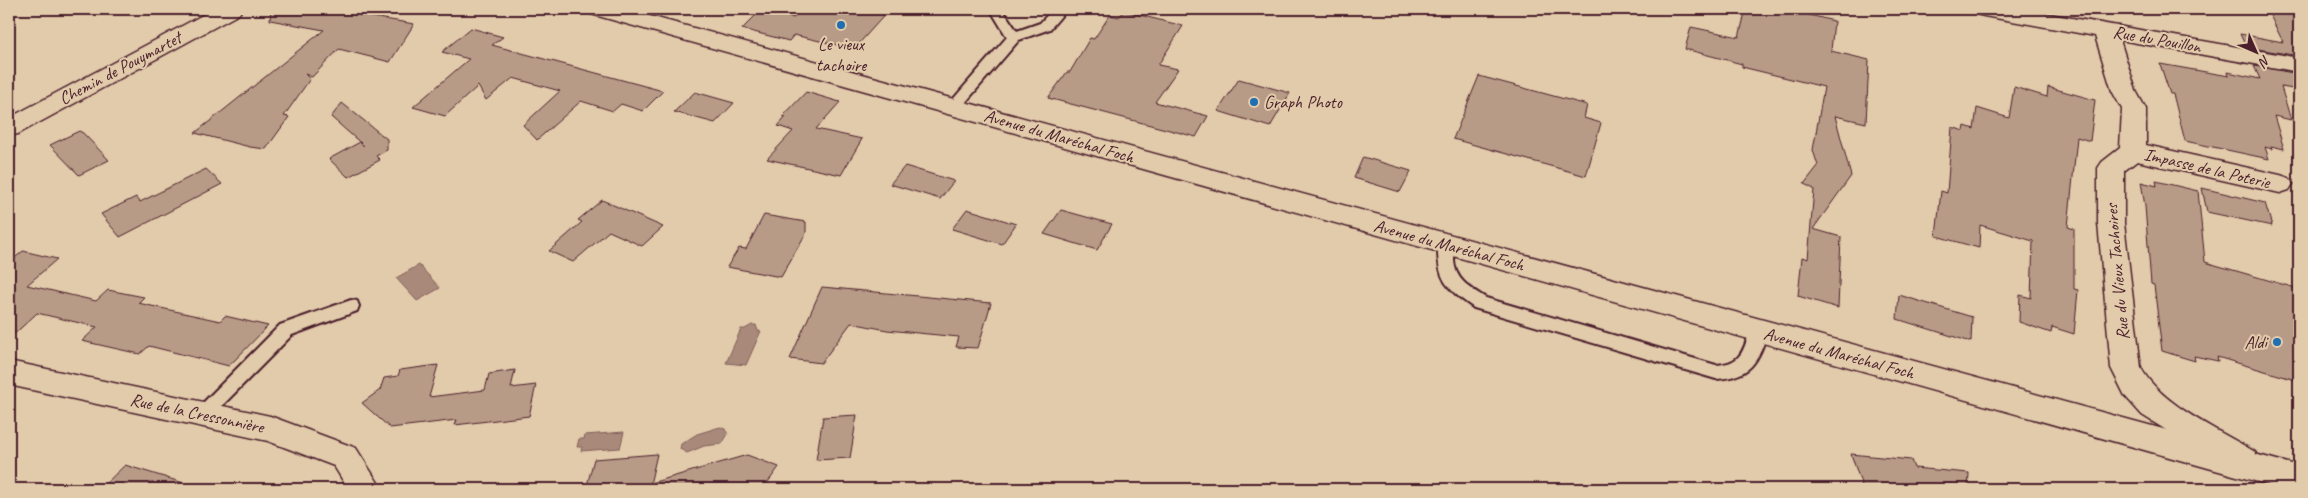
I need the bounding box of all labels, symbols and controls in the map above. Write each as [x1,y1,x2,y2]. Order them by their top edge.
marker: Le vieux tachoire [835,19,847,31]
street label: Rue du Pouillon [2111,20,2204,58]
street label: Chemin de Pouymartet [55,25,188,110]
north arrow [2230,28,2280,78]
place label: Le vieux tachoire [816,33,867,76]
text: N [2254,52,2274,72]
place label: Graph Photo [1264,91,1344,113]
marker: Graph Photo [1248,96,1260,108]
street label: Avenue du Maréchal Foch [982,104,1137,168]
street label: Impasse de la Poterie [2142,143,2273,193]
street label: Rue du Vieux Tachoires [2100,201,2134,341]
street label: Avenue du Maréchal Foch [1371,214,1527,276]
street label: Avenue du Maréchal Foch [1761,322,1917,384]
place label: Aldi [2244,331,2270,353]
marker: Aldi [2271,336,2283,348]
street label: Rue de la Cressonnière [128,388,267,438]

